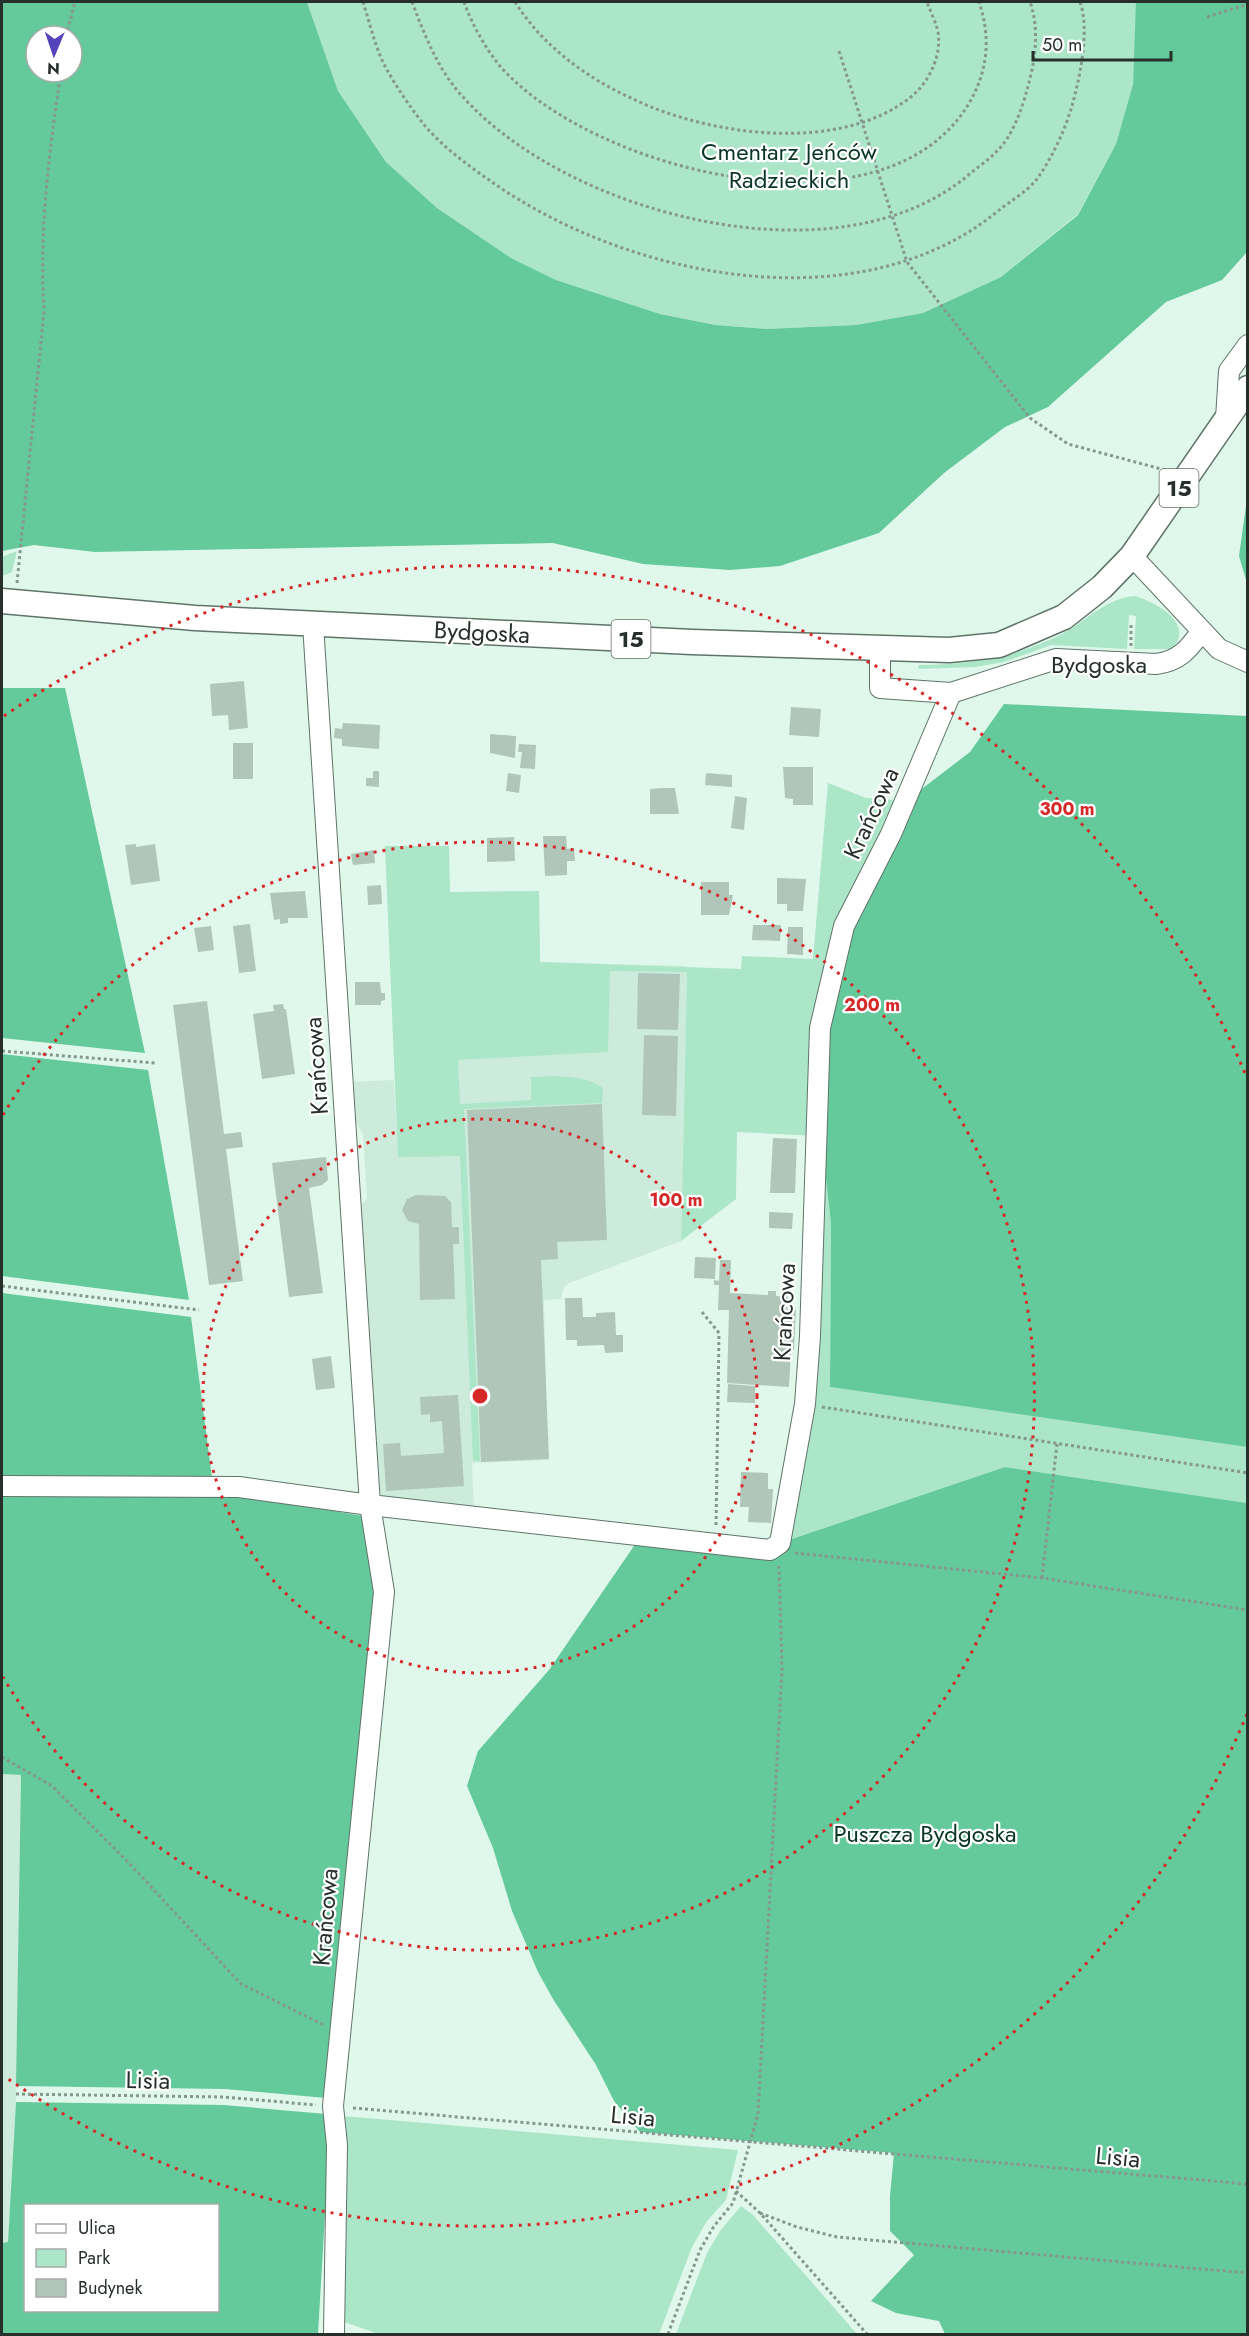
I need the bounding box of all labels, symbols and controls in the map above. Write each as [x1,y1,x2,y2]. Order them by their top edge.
north arrow [24,24,84,84]
scale bar [1033,24,1171,62]
text: 50 m [1042,32,1082,58]
text: N [47,57,60,80]
park label: Cmentarz Jeńców Radzieckich [701,134,878,197]
road number: 15 [1160,469,1198,507]
street label: Bydgoska [433,612,531,652]
road number: 15 [612,620,650,658]
street label: Bydgoska [1051,647,1147,682]
street label: Krańcowa [834,761,908,865]
text: 300 m [1039,796,1095,822]
text: 200 m [844,992,900,1018]
street label: Krańcowa [295,1016,337,1116]
text: 100 m [649,1187,703,1213]
street label: Krańcowa [764,1262,804,1362]
centre of rings [470,1386,490,1406]
park label: Puszcza Bydgoska [833,1816,1017,1851]
street label: Krańcowa [303,1867,347,1967]
street label: Lisia [125,2062,171,2098]
street label: Lisia [609,2097,657,2135]
street label: Lisia [1094,2138,1142,2176]
legend [24,2204,219,2312]
text: Ulica [78,2215,115,2241]
text: Park [78,2245,110,2271]
text: Budynek [78,2275,142,2301]

